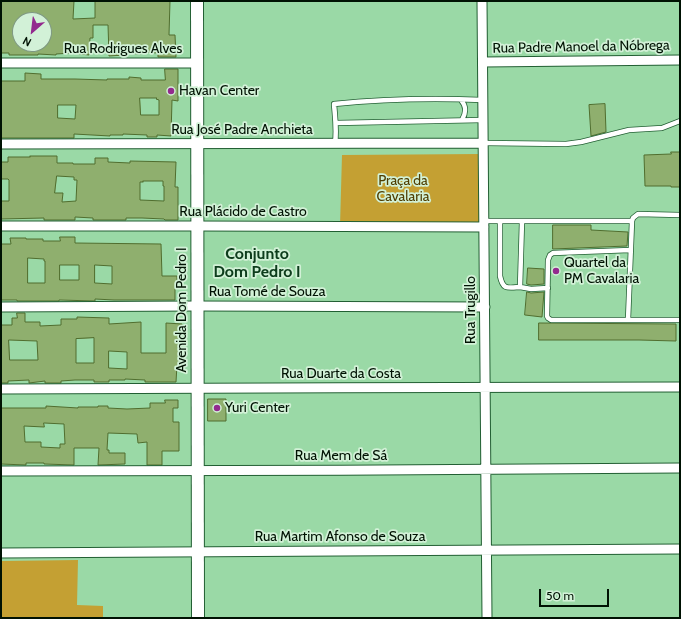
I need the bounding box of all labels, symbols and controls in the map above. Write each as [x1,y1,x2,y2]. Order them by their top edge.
north arrow [12,12,52,52]
text: N [20,34,34,50]
street label: Rua Padre Manoel da Nóbrega [492,37,670,57]
street label: Rua Rodrigues Alves [64,41,182,57]
place label: Havan Center [179,83,259,99]
marker: Havan Center [166,86,176,96]
street label: Rua José Padre Anchieta [171,122,313,138]
park label: Praça da Cavalaria [377,173,429,206]
street label: Rua Plácido de Castro [179,204,307,220]
district label: Conjunto Dom Pedro I [213,244,301,282]
street label: Avenida Dom Pedro I [174,247,190,373]
place label: Quartel da PM Cavalaria [564,255,639,288]
marker: Quartel da PM Cavalaria [551,266,561,276]
street label: Rua Trugillo [463,276,479,344]
street label: Rua Tomé de Souza [209,284,325,300]
street label: Rua Duarte da Costa [281,366,401,382]
place label: Yuri Center [225,400,289,416]
marker: Yuri Center [212,403,222,413]
street label: Rua Mem de Sá [295,448,387,464]
street label: Rua Martim Afonso de Souza [255,529,425,545]
scale bar [541,581,611,607]
text: 50 m [546,588,574,603]

